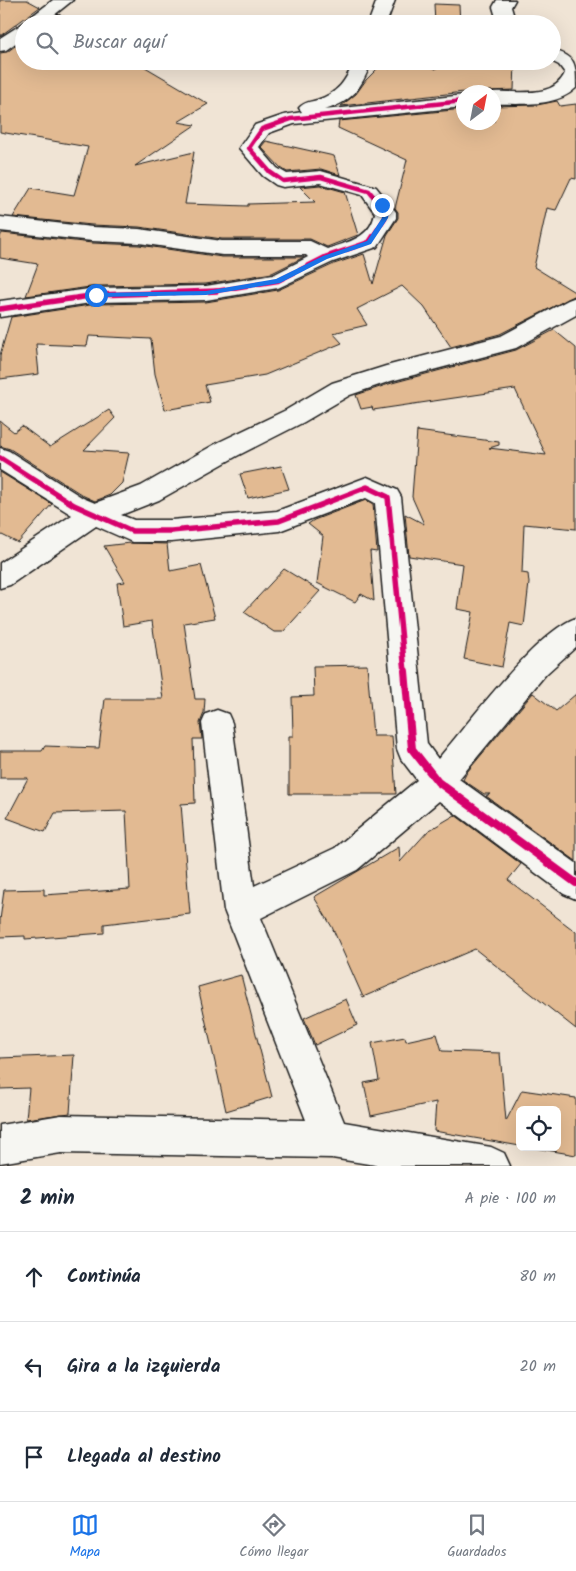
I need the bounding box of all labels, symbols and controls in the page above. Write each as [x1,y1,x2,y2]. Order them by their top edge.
search box [15,15,561,70]
text: Buscar aquí [73,28,165,58]
icon: search [33,29,61,57]
north arrow [456,85,501,130]
route end [371,194,394,217]
route start [85,284,108,307]
map controls [516,1106,561,1151]
button: locate [516,1106,561,1151]
text: 2 min [20,1182,75,1215]
text: A pie · 100 m [464,1186,556,1211]
text: Continúa [67,1262,141,1292]
icon: ahead [20,1263,48,1291]
text: 80 m [519,1264,556,1289]
text: Gira a la izquierda [67,1352,220,1382]
icon: left [20,1353,48,1381]
text: 20 m [520,1354,556,1379]
text: Llegada al destino [67,1442,221,1472]
icon: arrive [20,1443,48,1471]
tab: Mapa [69,1511,100,1563]
tab: Cómo llegar [239,1511,308,1563]
tab: Guardados [447,1511,507,1563]

